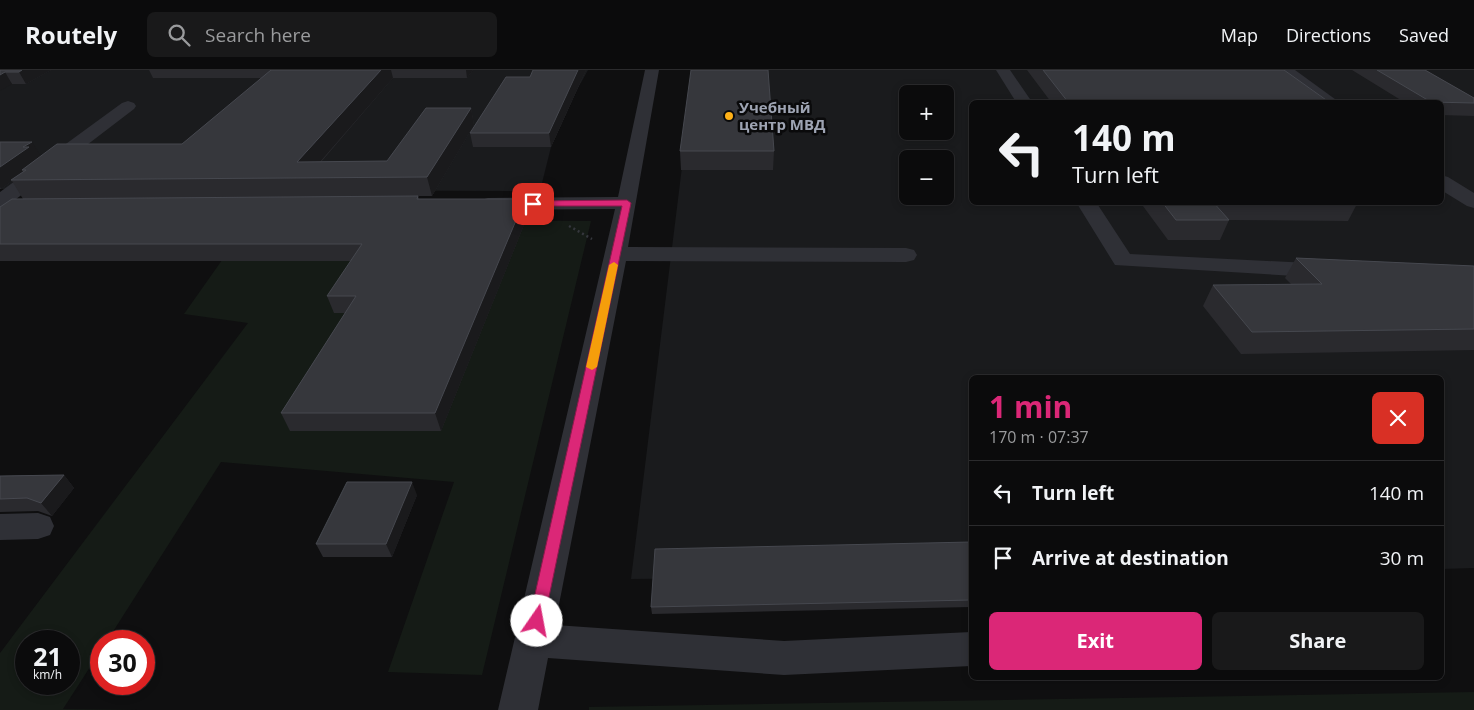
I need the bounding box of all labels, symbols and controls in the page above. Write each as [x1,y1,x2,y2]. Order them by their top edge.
search box [147,12,497,57]
text: Routely [25,18,117,51]
icon: search [165,21,193,49]
text: Search here [205,22,311,48]
text: Map [1221,23,1258,47]
text: Directions [1286,23,1371,47]
text: Saved [1399,23,1449,47]
map controls [899,85,954,205]
button: + [899,85,954,140]
place label: Учебный центр МВД [739,97,826,134]
marker: Учебный центр МВД [723,110,735,122]
text: 140 m [1072,114,1176,161]
icon: left [989,120,1054,185]
button: − [899,150,954,205]
text: Turn left [1072,159,1159,189]
pin [512,183,554,225]
icon: arrive [519,190,547,218]
text: 1 min [989,386,1072,427]
button: close [1372,392,1424,444]
text: 170 m · 07:37 [989,426,1089,448]
icon: left [989,479,1017,507]
text: Turn left [1032,480,1114,506]
text: 140 m [1369,480,1424,506]
icon: arrive [989,544,1017,572]
text: Arrive at destination [1032,545,1229,571]
text: 30 m [1380,545,1424,571]
position arrow [510,594,562,646]
button: Exit [989,612,1202,670]
button: Share [1212,612,1424,670]
speed limit sign: 30 [90,630,155,695]
text: 21 [33,639,62,673]
text: km/h [33,666,62,683]

